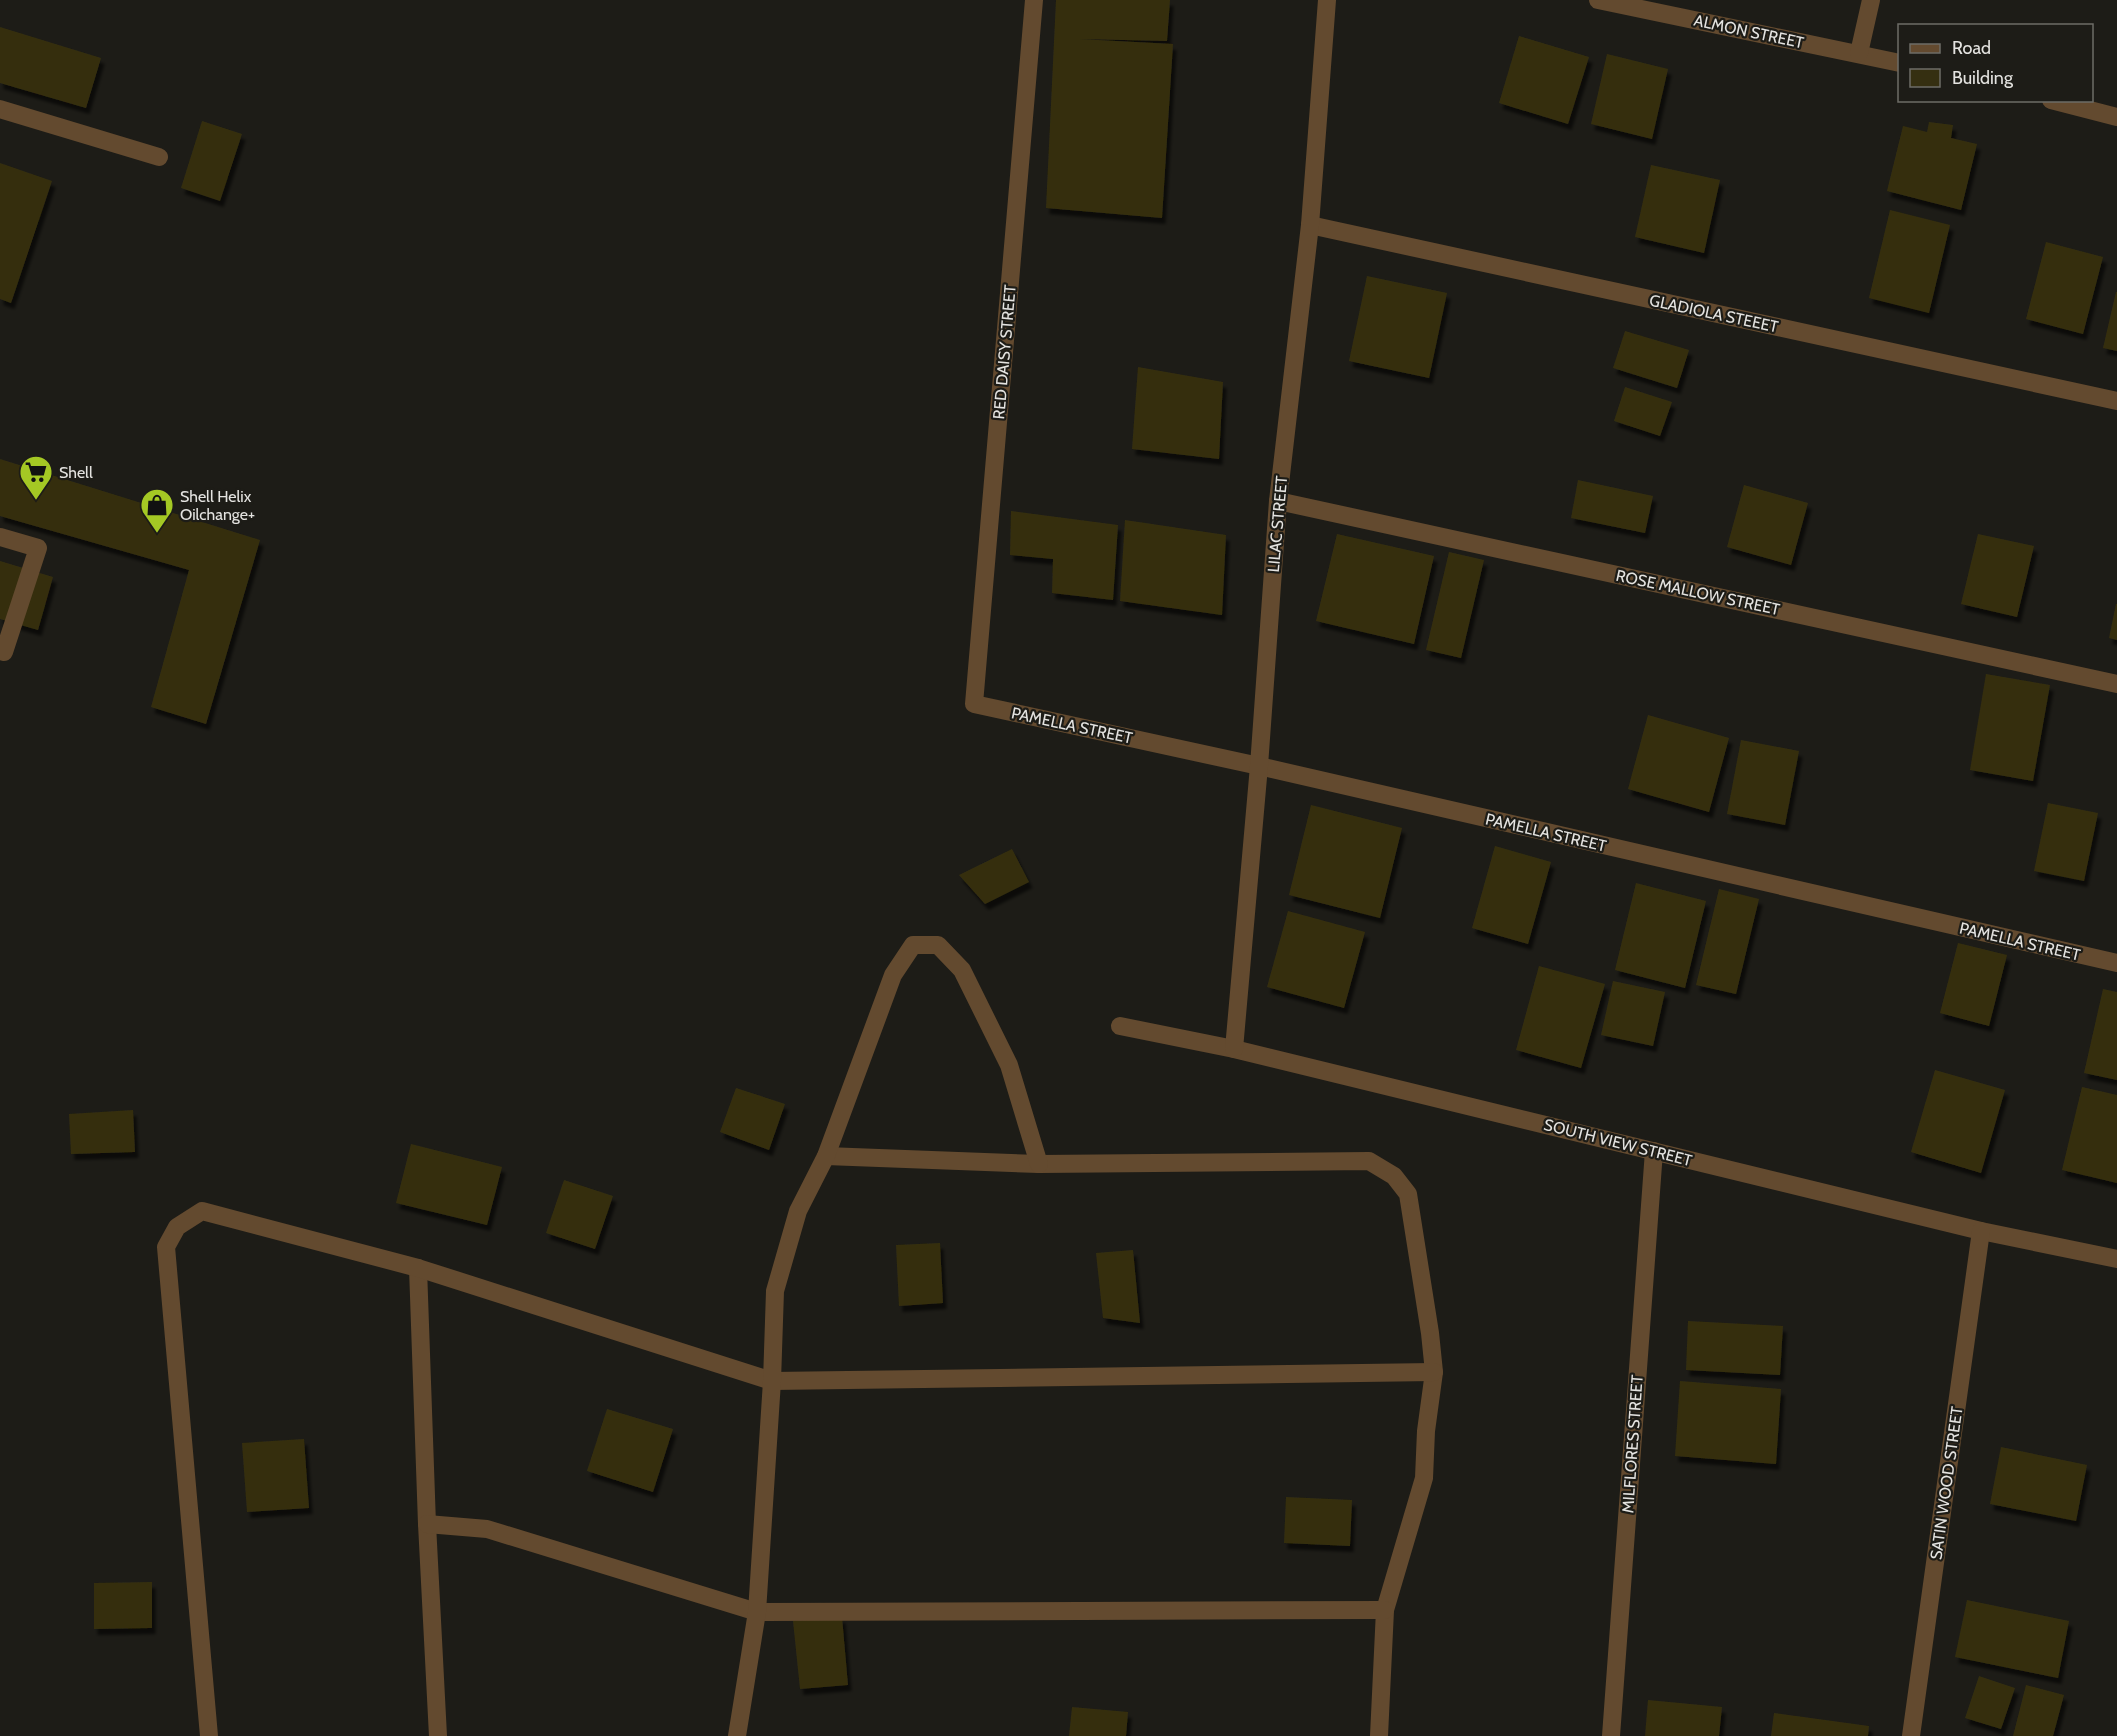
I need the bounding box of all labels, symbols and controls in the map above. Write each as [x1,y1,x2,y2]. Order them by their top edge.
street label: ALMON STREET [1692,11,1806,52]
legend [1898,24,2093,102]
text: Road [1952,37,1991,59]
text: Building [1952,67,2014,89]
street label: RED DAISY STREET [989,284,1020,420]
street label: GLADIOLA STEEET [1648,291,1780,337]
supermarket icon: Shell [18,454,54,501]
place label: Shell [59,463,93,482]
street label: LILAC STREET [1264,474,1291,573]
shop icon: Shell Helix Oilchange+ [139,487,175,534]
place label: Shell Helix Oilchange+ [180,487,255,524]
street label: ROSE MALLOW STREET [1614,566,1782,619]
street label: PAMELLA STREET [1010,703,1135,748]
street label: PAMELLA STREET [1484,809,1609,856]
street label: PAMELLA STREET [1958,918,2083,965]
street label: SOUTH VIEW STREET [1542,1115,1694,1170]
street label: MILFLORES STREET [1618,1374,1647,1514]
street label: SATIN WOOD STREET [1926,1405,1967,1561]

